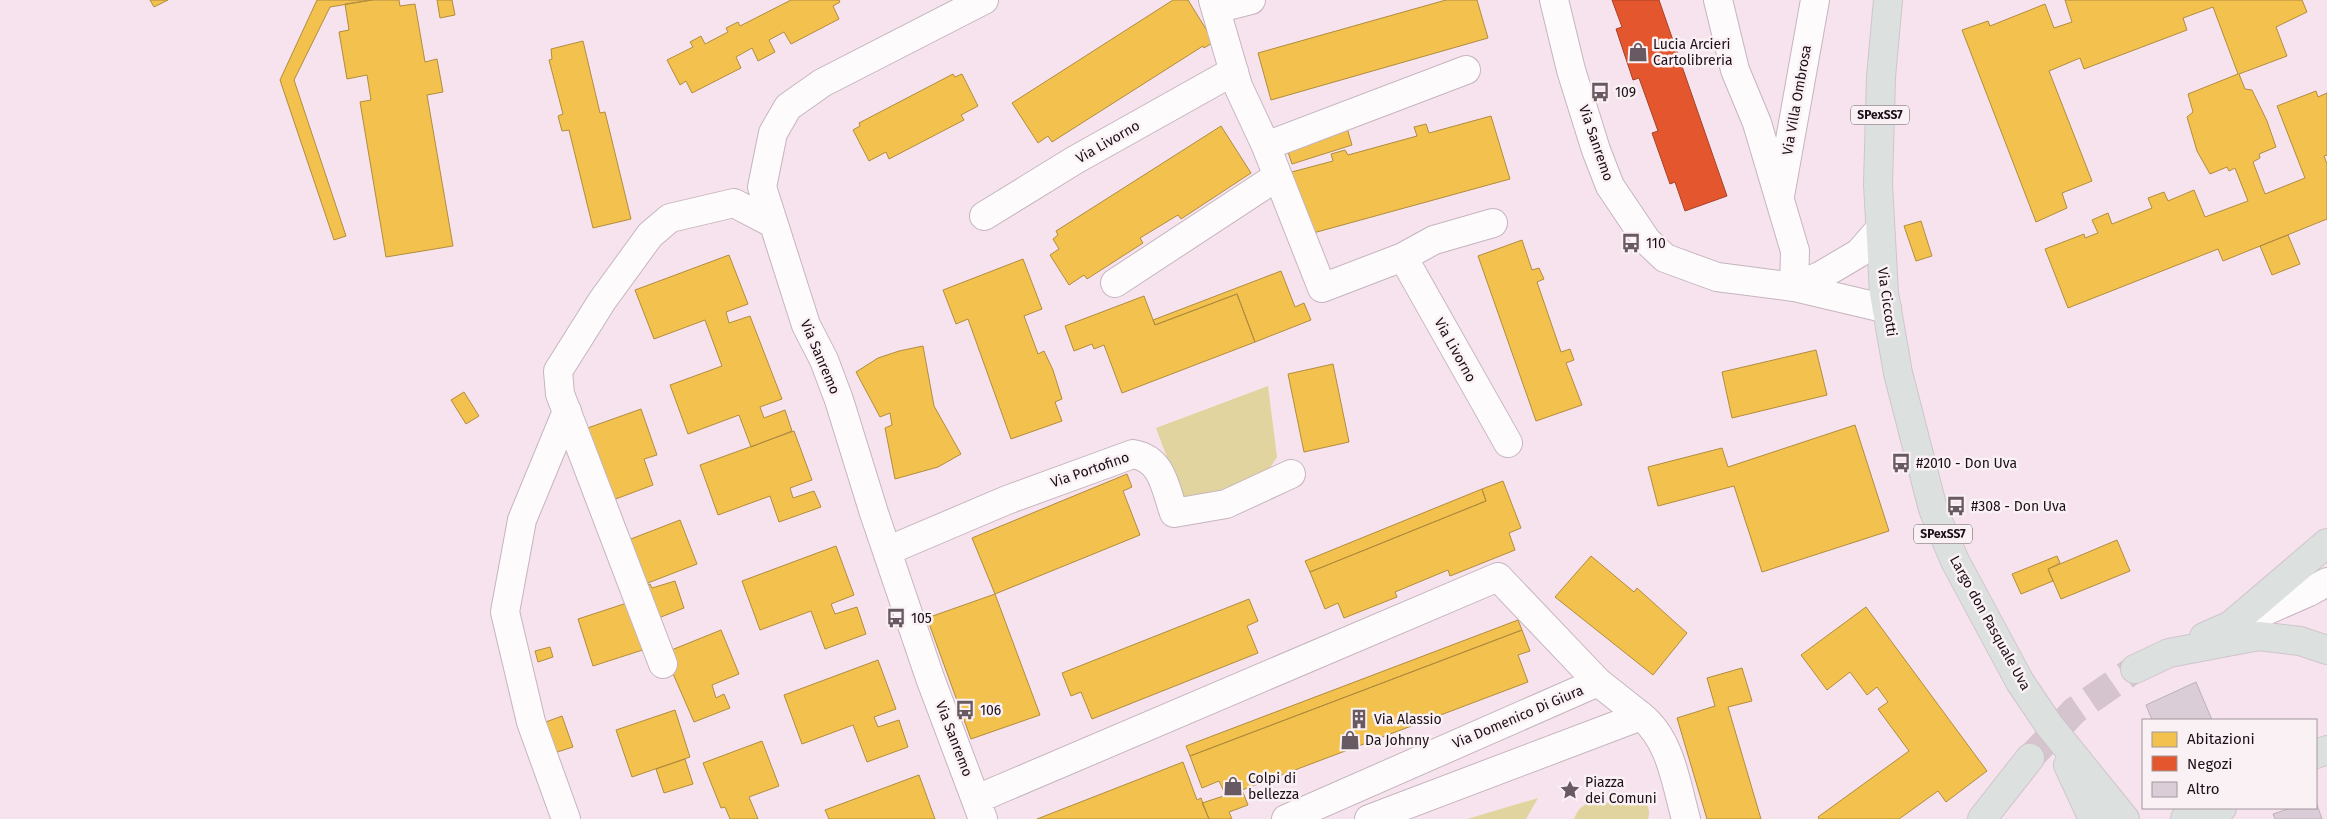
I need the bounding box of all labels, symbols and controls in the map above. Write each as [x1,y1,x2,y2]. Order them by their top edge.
place label: Lucia Arcieri Cartolibreria [1653,36,1733,69]
shop icon: Lucia Arcieri Cartolibreria [1627,41,1649,63]
street label: Via Villa Ombrosa [1779,44,1815,156]
bus stop icon: 109 [1589,81,1611,103]
place label: 109 [1615,84,1636,101]
street label: Via Sanremo [1575,103,1617,183]
road number: SPexSS7 [1851,106,1909,124]
street label: Via Livorno [1073,117,1143,167]
bus stop icon: 110 [1620,232,1642,254]
place label: 110 [1646,235,1666,252]
street label: Via Ciccotti [1874,266,1900,338]
street label: Via Livorno [1430,315,1480,385]
street label: Via Sanremo [797,317,843,397]
street label: Via Portofino [1049,449,1131,491]
bus stop icon: #2010 - Don Uva [1890,452,1912,474]
place label: #2010 - Don Uva [1916,455,2017,472]
bus stop icon: #308 - Don Uva [1945,495,1967,517]
place label: #308 - Don Uva [1971,498,2066,515]
road number: SPexSS7 [1914,524,1972,544]
street label: Largo don Pasquale Uva [1946,553,2034,693]
bus stop icon: 105 [885,607,907,629]
place label: 105 [911,610,932,627]
street label: Via Domenico Di Giura [1450,682,1586,752]
street label: Via Sanremo [932,699,976,779]
bus stop icon: 106 [954,699,976,721]
place label: 106 [980,702,1001,719]
building icon: Via Alassio [1348,708,1370,730]
place label: Via Alassio [1374,711,1442,728]
legend [2142,719,2317,809]
shop icon: Da Johnny [1339,729,1361,751]
text: Abitazioni [2187,730,2255,748]
place label: Da Johnny [1365,732,1429,749]
text: Negozi [2187,755,2232,773]
place label: Colpi di bellezza [1248,770,1299,803]
place label: Piazza dei Comuni [1585,774,1657,807]
shop icon: Colpi di bellezza [1222,775,1244,797]
place icon: Piazza dei Comuni [1559,779,1581,801]
text: Altro [2187,780,2220,798]

